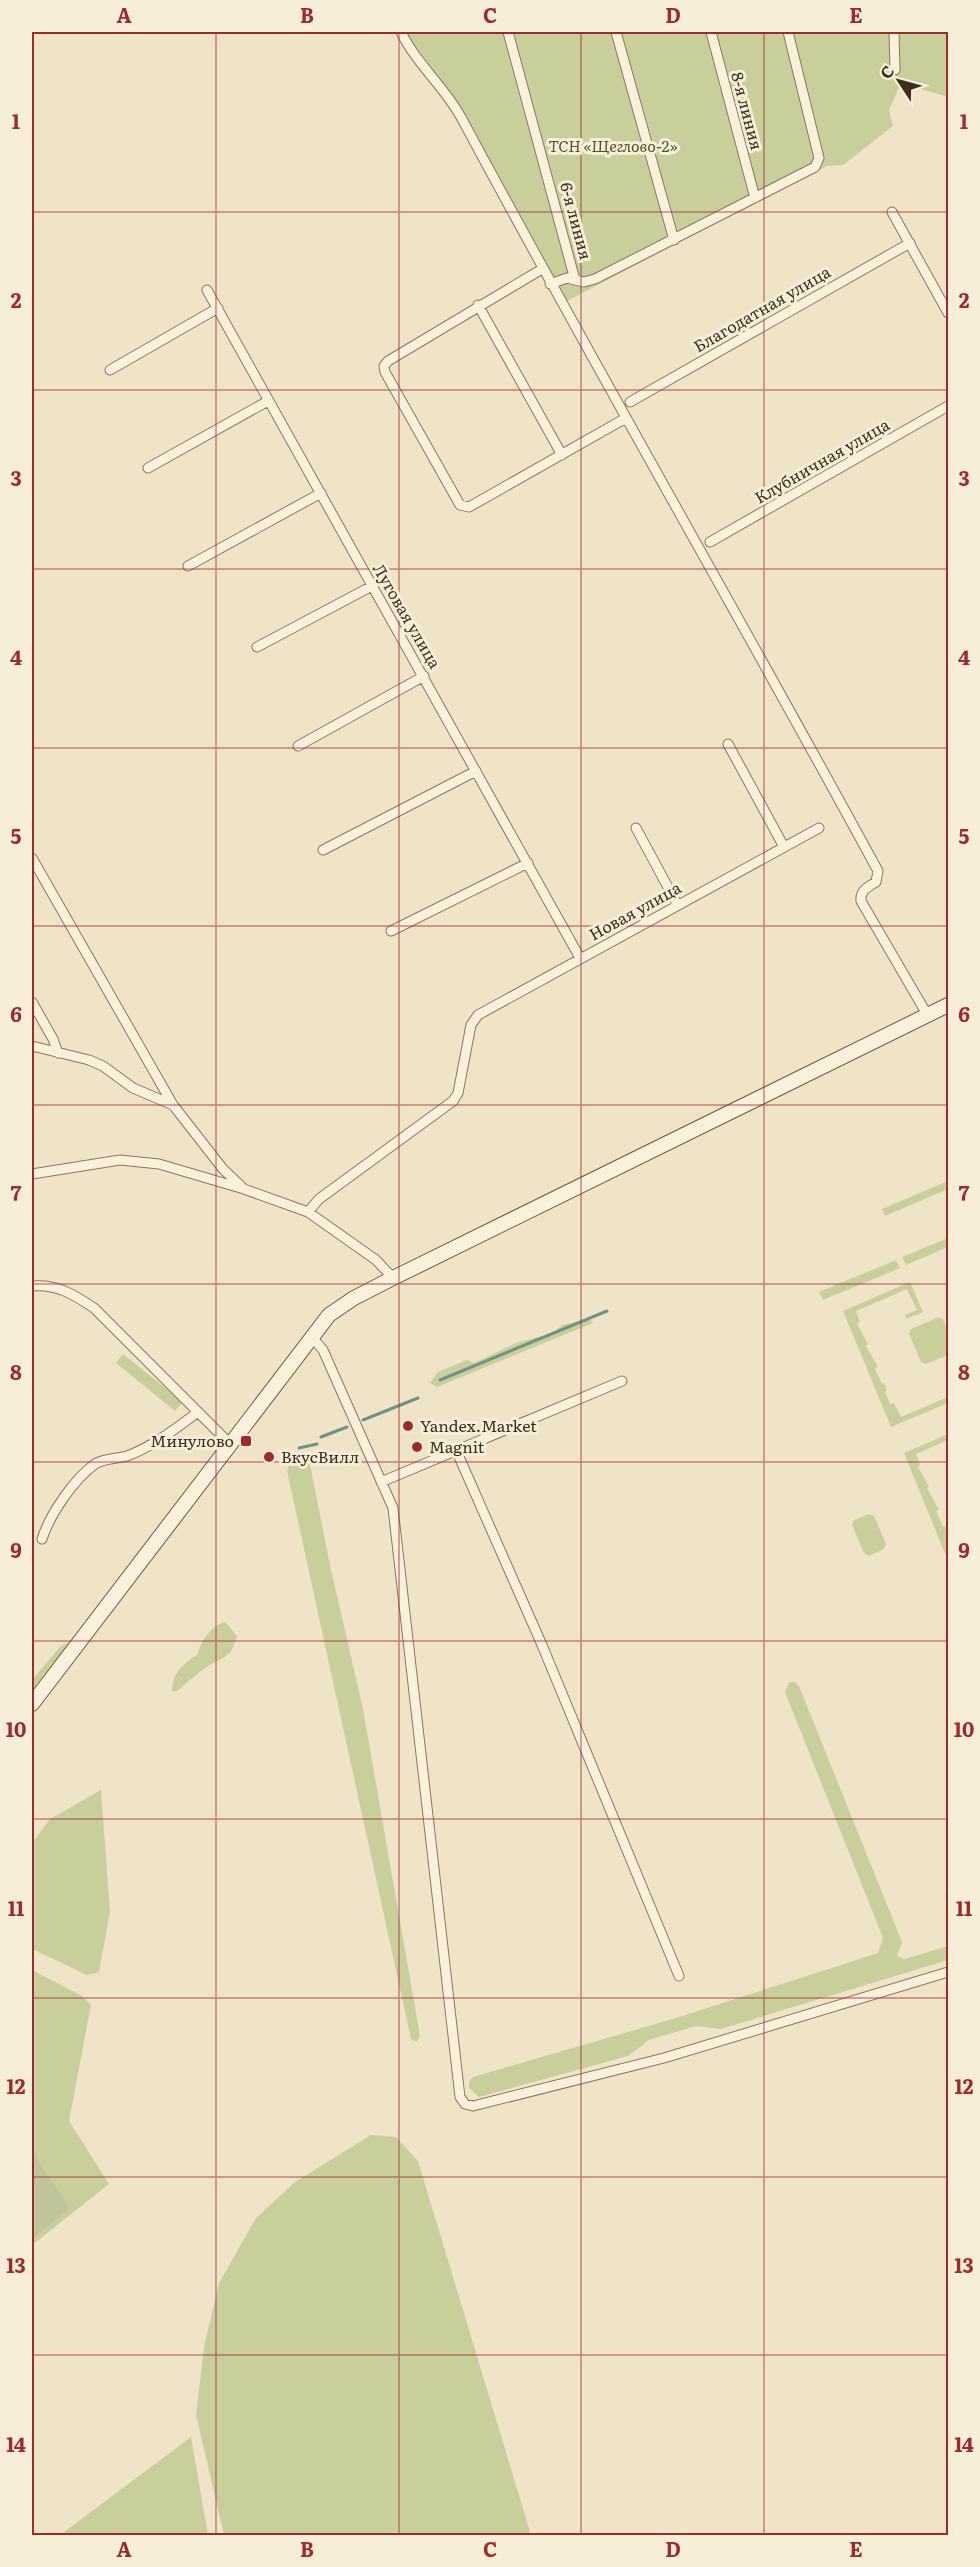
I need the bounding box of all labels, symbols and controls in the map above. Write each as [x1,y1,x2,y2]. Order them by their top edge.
text: A [116,0,132,29]
text: B [300,0,314,29]
text: C [483,0,497,29]
text: D [665,0,681,29]
text: E [849,0,863,29]
north arrow [869,51,929,111]
text: С [873,60,899,83]
street label: 8-я линия [726,69,770,152]
text: 1 [12,105,20,135]
text: 1 [960,105,968,135]
park label: ТСН «Щеглово-2» [548,133,678,157]
street label: 6-я линия [555,179,599,262]
street label: Благодатная улица [688,259,835,357]
text: 2 [11,284,22,314]
text: 2 [959,284,970,314]
street label: Клубничная улица [749,411,894,509]
text: 3 [10,462,22,492]
text: 3 [958,462,970,492]
street label: Луговая улица [368,558,448,673]
text: 4 [10,641,22,671]
text: 4 [958,641,970,671]
text: 5 [11,820,22,850]
text: 5 [959,820,970,850]
street label: Новая улица [584,875,685,945]
text: 6 [10,998,22,1028]
text: 6 [958,998,970,1028]
text: 7 [11,1177,22,1207]
text: 7 [959,1177,970,1207]
text: 8 [10,1356,22,1386]
text: 8 [958,1356,970,1386]
place label: Yandex.Market [420,1413,537,1437]
marker: Yandex.Market [401,1419,415,1433]
place label: Минулово [150,1428,234,1452]
marker: Минулово [239,1434,253,1448]
place label: Magnit [429,1434,485,1458]
marker: Magnit [410,1440,424,1454]
place label: ВкусВилл [281,1444,359,1468]
marker: ВкусВилл [262,1450,276,1464]
text: 9 [10,1534,22,1564]
text: 9 [958,1534,970,1564]
text: 10 [6,1713,26,1743]
text: 10 [954,1713,974,1743]
text: 11 [8,1892,24,1922]
text: 11 [956,1892,972,1922]
text: 12 [6,2070,26,2100]
text: 12 [954,2070,974,2100]
text: 13 [6,2249,26,2279]
text: 13 [954,2249,974,2279]
text: 14 [6,2428,26,2458]
text: 14 [954,2428,974,2458]
text: A [116,2533,132,2563]
text: B [300,2533,314,2563]
text: C [483,2533,497,2563]
text: D [665,2533,681,2563]
text: E [849,2533,863,2563]

